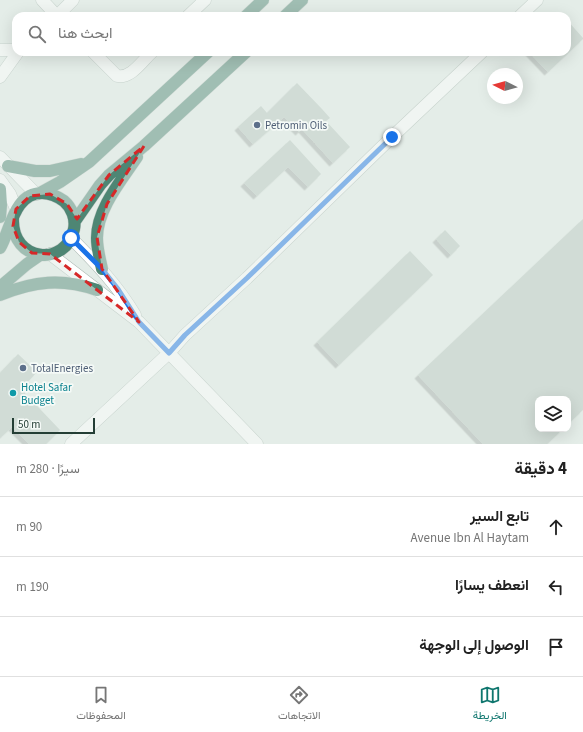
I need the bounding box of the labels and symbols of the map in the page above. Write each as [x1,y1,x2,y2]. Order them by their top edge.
north arrow [487,68,523,104]
place label: Petromin Oils [265,118,328,133]
marker: Petromin Oils [252,120,262,130]
route end [383,128,401,146]
route start [62,229,80,247]
place label: TotalEnergies [31,361,93,376]
marker: TotalEnergies [18,363,28,373]
place label: Hotel Safar Budget [21,380,72,408]
marker: Hotel Safar Budget [8,388,18,398]
scale bar [12,416,95,435]

